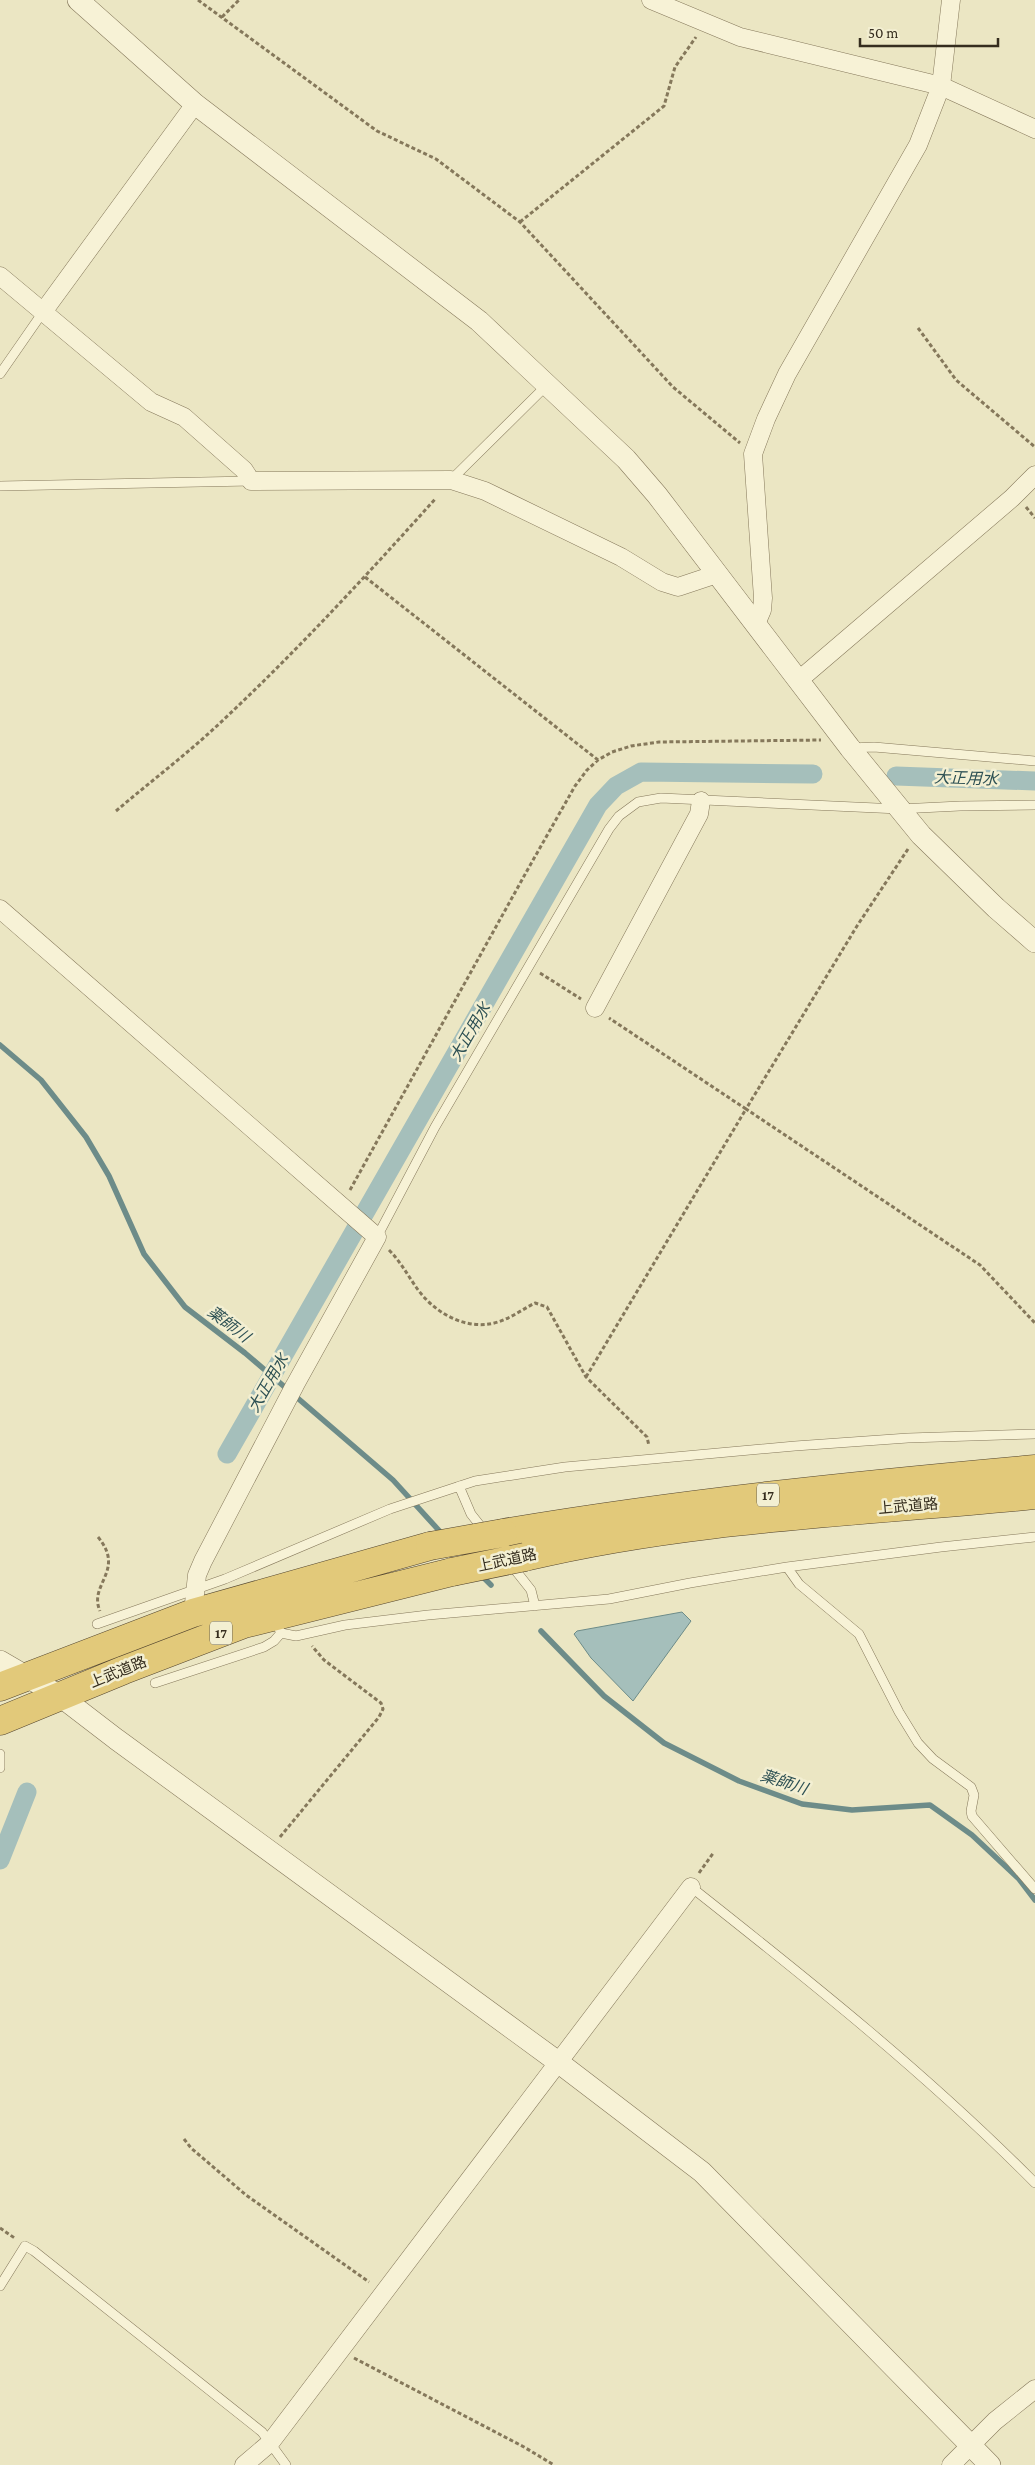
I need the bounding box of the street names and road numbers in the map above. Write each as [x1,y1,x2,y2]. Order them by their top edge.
road number: 17 [757,1484,779,1506]
street label: 上武道路 [877,1495,939,1517]
street label: 上武道路 [476,1546,538,1574]
road number: 17 [210,1622,232,1645]
street label: 上武道路 [87,1653,149,1691]

